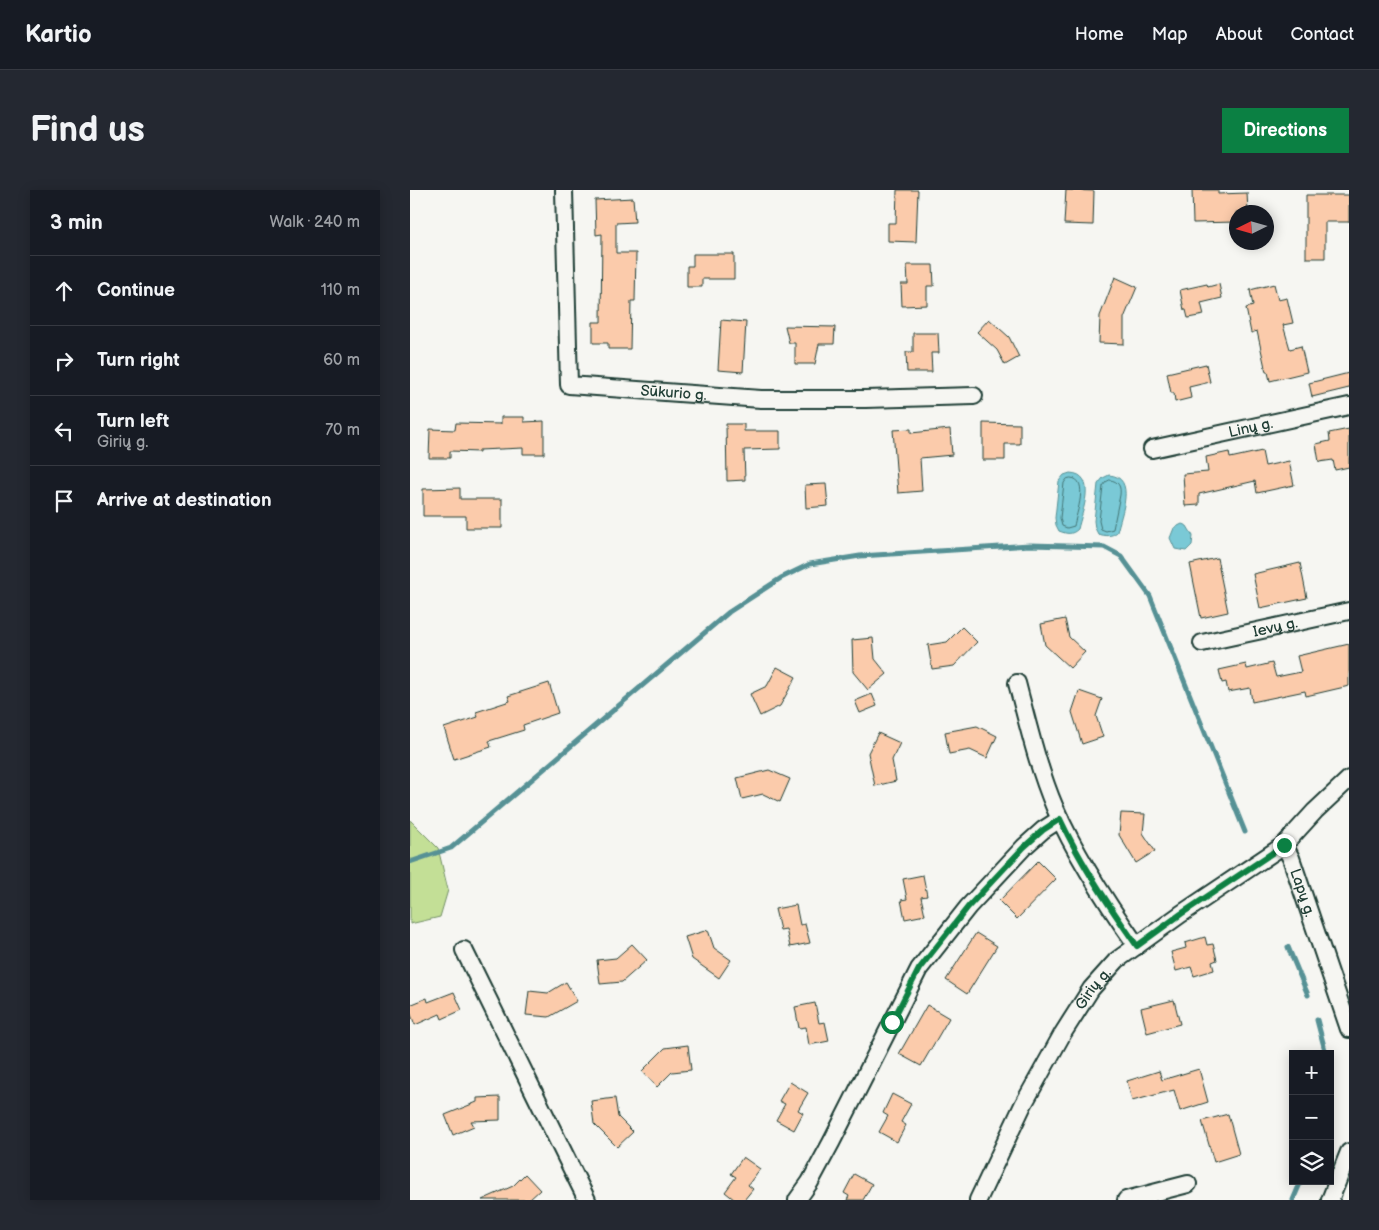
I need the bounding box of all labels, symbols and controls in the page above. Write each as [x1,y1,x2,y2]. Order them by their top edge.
text: Kartio [25,20,92,49]
text: Home [1075,24,1124,45]
text: Map [1152,24,1188,45]
text: About [1216,24,1263,45]
text: Contact [1291,24,1354,45]
button: Directions [1222,108,1349,153]
text: Find us [30,109,145,152]
north arrow [1229,205,1274,250]
text: 3 min [50,210,103,235]
text: Walk · 240 m [270,213,360,232]
icon: ahead [50,277,78,305]
text: Continue [97,279,175,302]
text: 110 m [321,281,360,300]
icon: right [50,347,78,375]
text: Turn right [97,349,180,372]
text: 60 m [323,351,360,370]
street label: Sūkurio g. [640,381,708,405]
text: Turn left [97,410,169,433]
street label: Linų g. [1227,413,1275,442]
icon: left [50,417,78,445]
text: 70 m [325,421,360,440]
text: Girių g. [97,433,148,452]
icon: arrive [50,487,78,515]
text: Arrive at destination [97,489,272,512]
street label: Ievų g. [1251,613,1299,641]
route end [1273,834,1296,857]
street label: Lapų g. [1286,866,1320,919]
street label: Girių g. [1071,964,1115,1013]
route start [881,1011,904,1034]
map controls [1289,1050,1334,1185]
button: + [1289,1050,1334,1095]
button: − [1289,1095,1334,1140]
button: layers [1289,1140,1334,1185]

